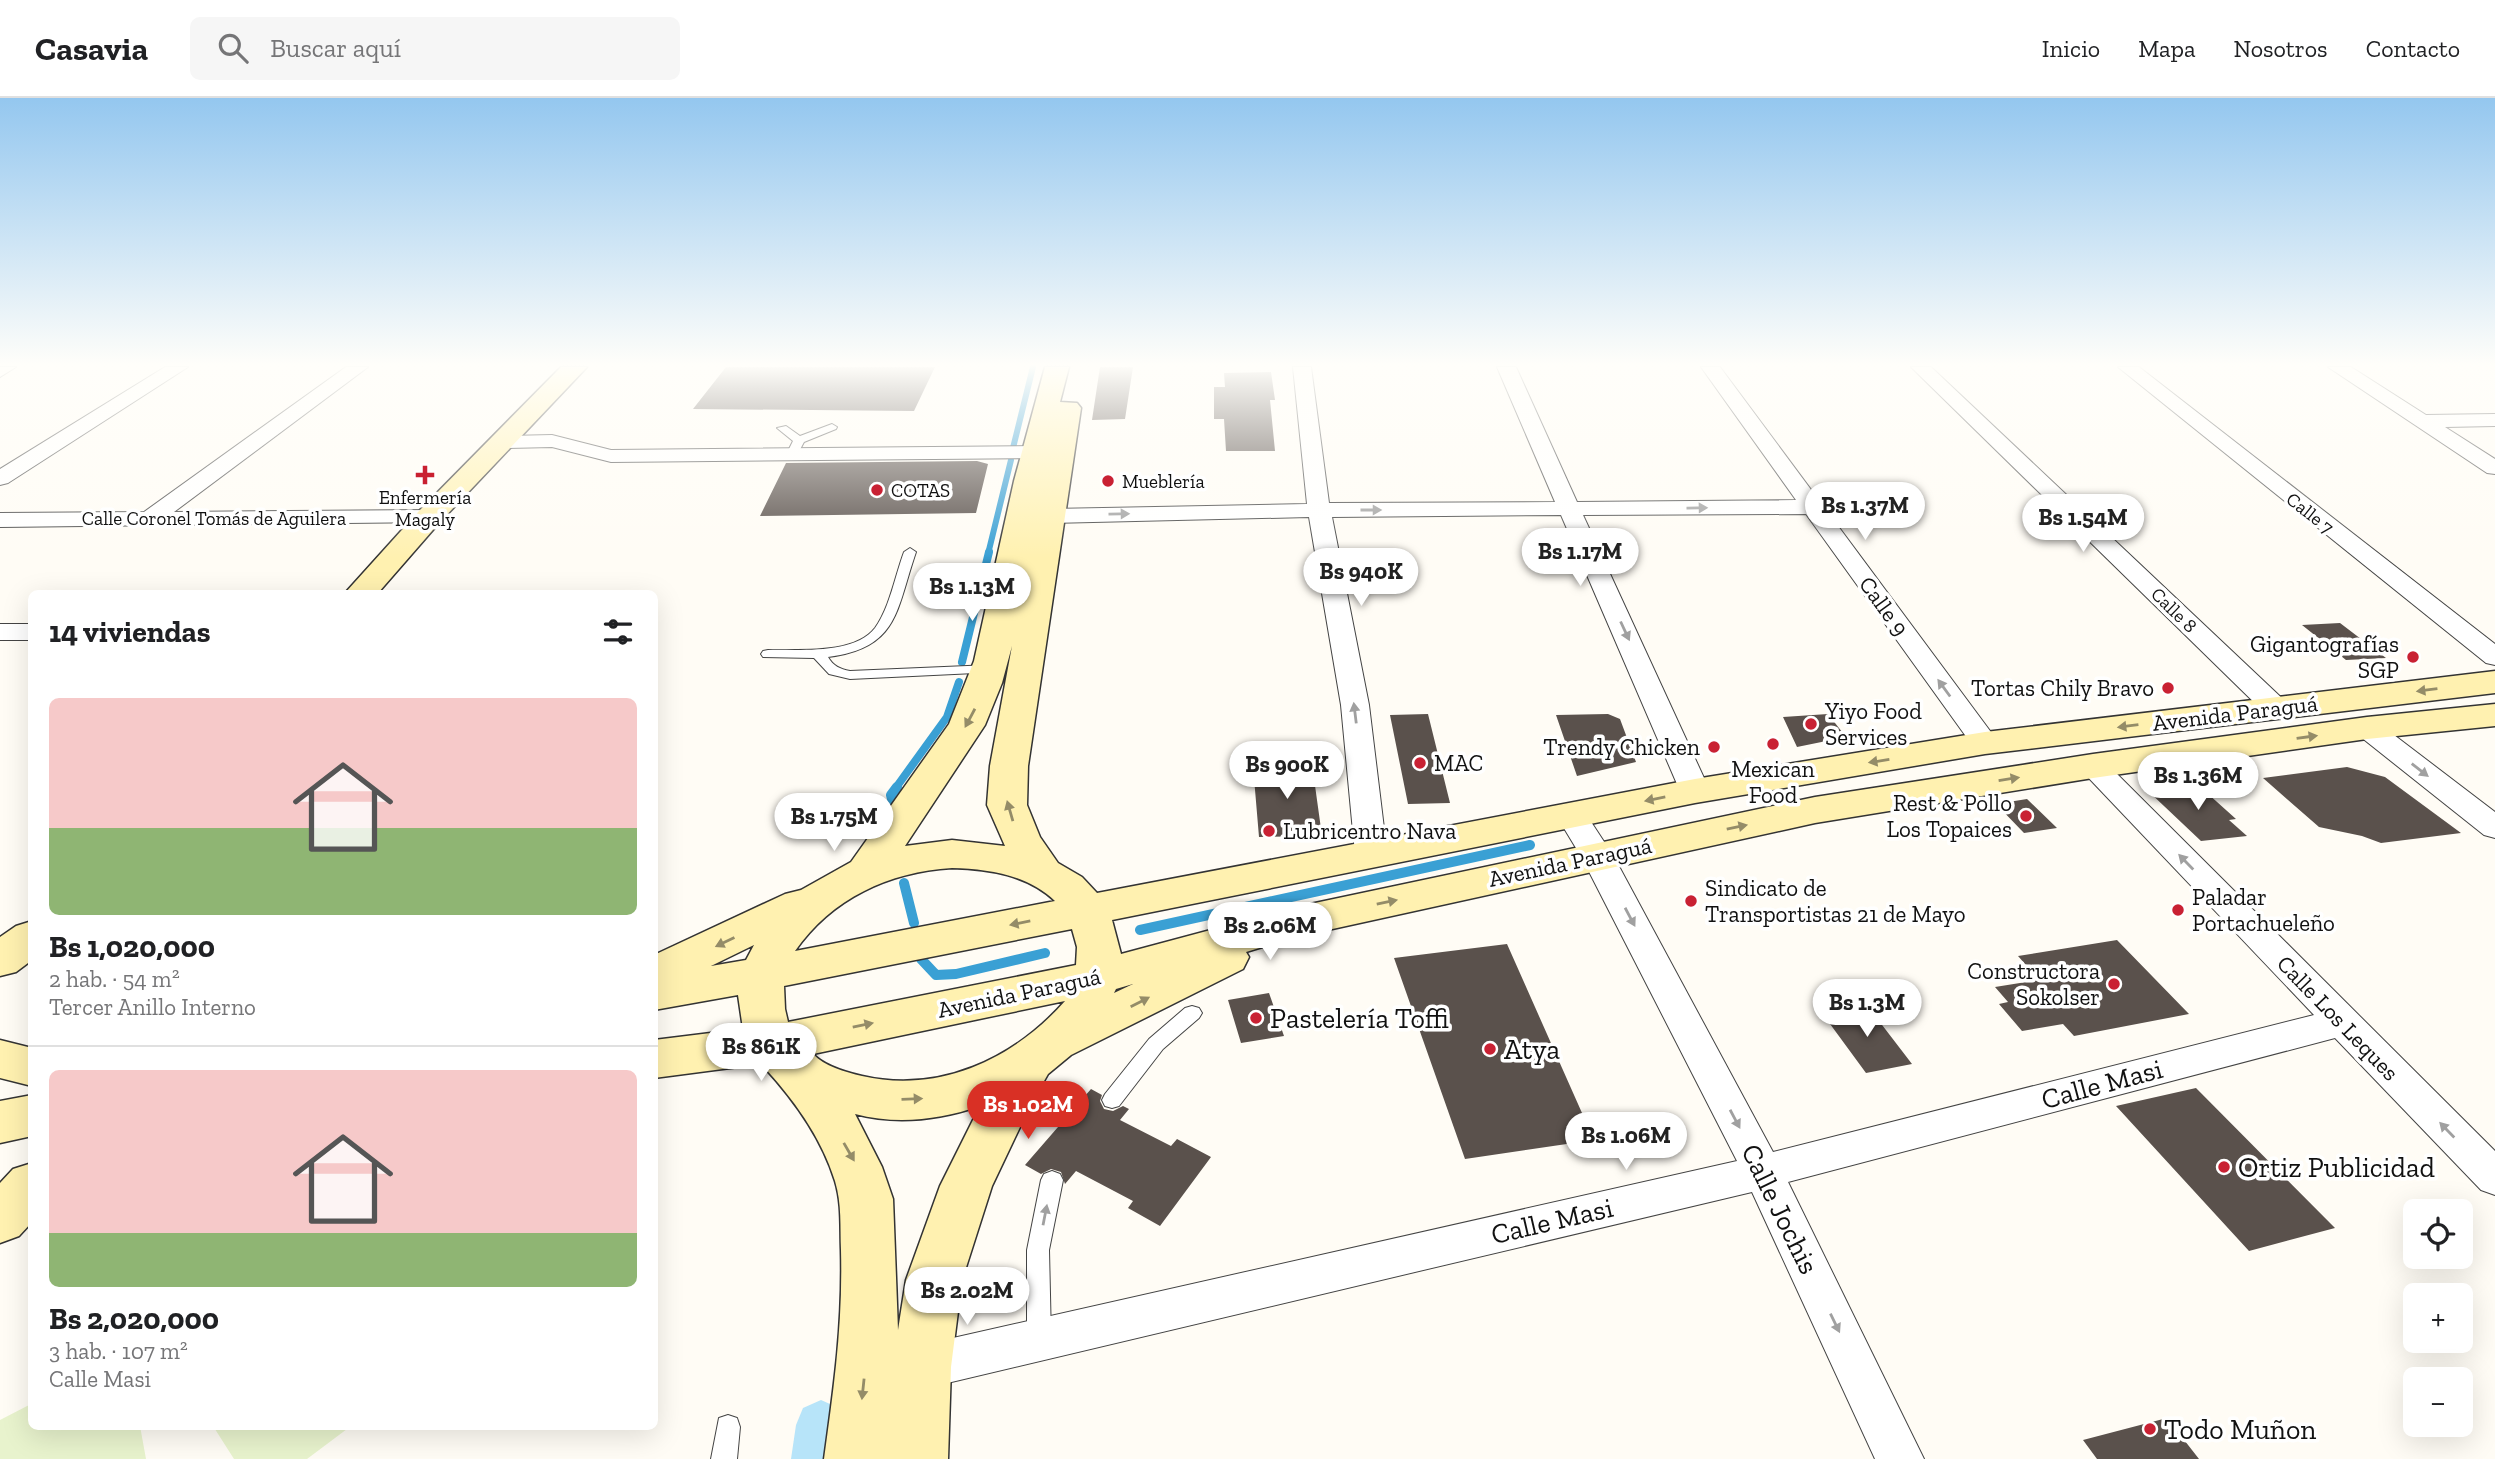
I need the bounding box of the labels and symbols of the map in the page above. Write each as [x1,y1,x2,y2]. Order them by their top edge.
marker: Enfermería Magaly [417,467,433,483]
place label: Mueblería [1122,470,1205,493]
marker: Mueblería [1100,473,1116,489]
place label: COTAS [891,479,950,502]
marker: COTAS [869,482,885,498]
pin: Bs 1.37M [1793,482,1937,542]
place label: Enfermería Magaly [379,486,471,531]
street label: Calle 7 [2282,487,2338,539]
pin: Bs 1.54M [2011,494,2155,554]
one-way arrow [1686,502,1708,514]
one-way arrow [1360,504,1382,516]
street label: Calle Coronel Tomás de Aguilera [82,507,346,530]
one-way arrow [1108,509,1130,520]
pin: Bs 1.17M [1508,528,1652,588]
pin: Bs 940K [1296,548,1426,608]
pin: Bs 1.13M [900,564,1044,623]
street label: Calle 9 [1853,571,1915,641]
street label: Calle 8 [2146,583,2202,637]
one-way arrow [1619,621,1631,641]
place label: Gigantografías SGP [2250,630,2399,684]
marker: Gigantografías SGP [2405,649,2421,665]
place label: Tortas Chily Bravo [1971,674,2154,702]
one-way arrow [1938,679,1952,697]
marker: Tortas Chily Bravo [2160,680,2176,696]
one-way arrow [2416,685,2438,696]
street label: Avenida Paraguá [2151,689,2319,737]
place label: Yiyo Food Services [1824,697,1922,751]
one-way arrow [1350,701,1361,723]
one-way arrow [964,708,976,728]
marker: Yiyo Food Services [1803,716,1819,732]
one-way arrow [2117,720,2139,731]
one-way arrow [2296,731,2318,742]
place label: Trendy Chicken [1543,733,1700,761]
marker: Mexican Food [1765,736,1781,752]
marker: Trendy Chicken [1706,739,1722,755]
pin: Bs 900K [1222,742,1352,801]
place label: MAC [1434,749,1483,777]
pin: Bs 1.36M [2126,752,2270,812]
marker: MAC [1412,755,1428,771]
place label: Mexican Food [1731,755,1815,809]
one-way arrow [1868,756,1890,767]
one-way arrow [2411,763,2429,778]
one-way arrow [1998,774,2020,785]
place label: Rest & Pollo Los Topaices [1886,789,2012,843]
one-way arrow [1644,793,1666,804]
pin: Bs 1.75M [762,794,906,853]
one-way arrow [1005,801,1015,822]
marker: Rest & Pollo Los Topaices [2018,808,2034,824]
place label: Lubricentro Nava [1283,817,1456,845]
one-way arrow [1726,821,1748,832]
marker: Lubricentro Nava [1261,823,1277,839]
street label: Avenida Paraguá [1486,831,1654,893]
one-way arrow [2177,853,2194,870]
place label: Sindicato de Transportistas 21 de Mayo [1705,874,1966,928]
place label: Paladar Portachueleño [2192,883,2335,937]
marker: Sindicato de Transportistas 21 de Mayo [1683,893,1699,909]
one-way arrow [1376,896,1398,907]
pin: Bs 2.06M [1198,902,1342,962]
marker: Paladar Portachueleño [2170,902,2186,918]
one-way arrow [1624,907,1635,927]
one-way arrow [1009,917,1031,928]
one-way arrow [715,937,735,948]
street label: Calle Los Leques [2271,950,2405,1086]
place label: Constructora Sokolser [1967,957,2100,1011]
street label: Avenida Paraguá [935,962,1103,1024]
marker: Constructora Sokolser [2106,976,2122,992]
pin: Bs 1.3M [1802,979,1932,1039]
one-way arrow [1131,997,1151,1009]
place label: Pastelería Toffi [1270,1002,1449,1035]
marker: Pastelería Toffi [1248,1010,1264,1026]
one-way arrow [852,1020,874,1031]
pin: Bs 861K [696,1024,826,1083]
place label: Atya [1504,1033,1561,1066]
marker: Atya [1482,1041,1498,1057]
street label: Calle Masi [2038,1052,2166,1116]
pin: Bs 1.02M [956,1082,1100,1141]
one-way arrow [901,1094,923,1105]
one-way arrow [1730,1109,1741,1129]
pin: Bs 1.06M [1554,1112,1698,1172]
one-way arrow [2439,1121,2456,1138]
street label: Calle Jochis [1734,1139,1826,1279]
one-way arrow [843,1142,855,1161]
place label: Ortiz Publicidad [2238,1151,2435,1184]
marker: Ortiz Publicidad [2216,1159,2232,1175]
street label: Calle Masi [1488,1191,1616,1251]
one-way arrow [1040,1204,1051,1226]
pin: Bs 2.02M [895,1268,1039,1327]
one-way arrow [1829,1313,1841,1333]
one-way arrow [857,1378,868,1400]
place label: Todo Muñon [2164,1413,2316,1446]
marker: Todo Muñon [2142,1421,2158,1437]

